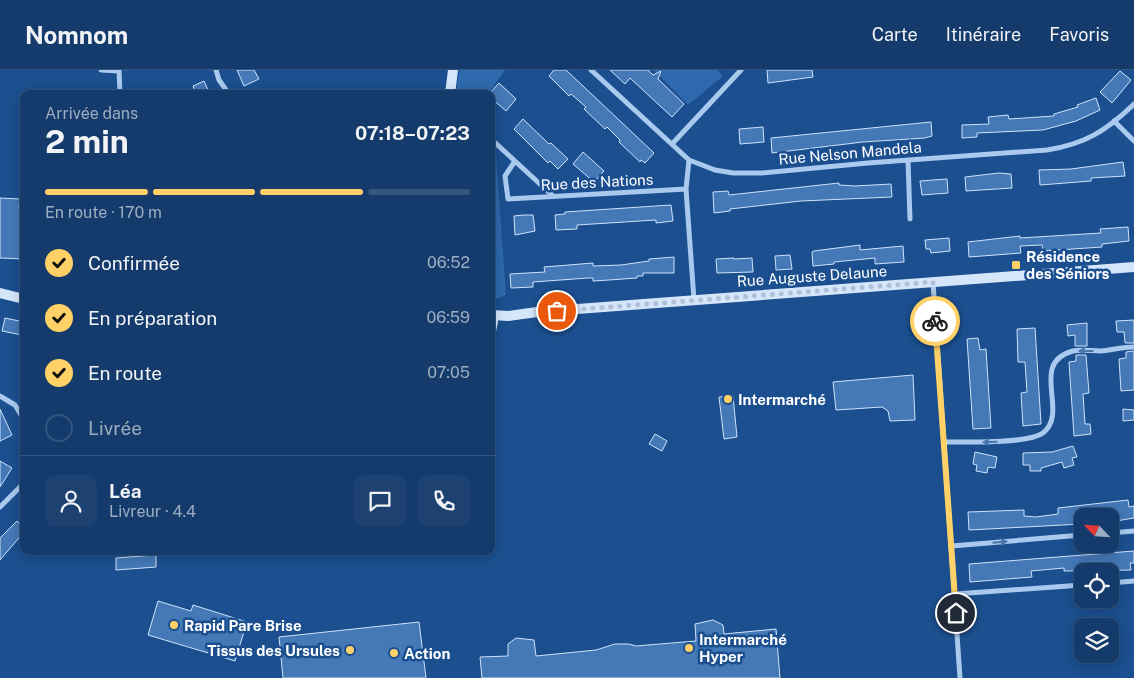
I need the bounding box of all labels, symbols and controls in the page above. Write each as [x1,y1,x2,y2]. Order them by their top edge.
text: Nomnom [25,21,128,49]
text: Carte [872,24,918,45]
text: Itinéraire [946,24,1021,45]
text: Favoris [1049,24,1109,45]
text: Arrivée dans [45,104,138,123]
text: 07:18–07:23 [355,122,470,144]
text: 2 min [45,123,129,160]
street label: Rue Nelson Mandela [778,138,922,168]
street label: Rue des Nations [540,171,654,193]
text: En route · 170 m [45,203,162,222]
place label: Résidence des Séniors [1026,248,1110,282]
icon: check [45,249,73,277]
text: Confirmée [88,252,180,274]
text: 06:52 [427,253,470,272]
marker: Résidence des Séniors [1010,259,1022,271]
street label: Rue Auguste Delaune [736,262,888,290]
pin [536,290,578,332]
courier [910,296,960,346]
icon: bag [543,297,571,325]
icon: check [45,304,73,332]
text: En préparation [88,307,217,329]
icon: bike [921,307,949,335]
text: 06:59 [427,308,470,327]
one-way arrow [1077,347,1093,355]
icon: check [45,359,73,387]
text: En route [88,362,162,384]
text: 07:05 [427,363,470,382]
place label: Intermarché [738,391,826,408]
marker: Intermarché [722,393,734,405]
text: Livrée [88,417,142,439]
one-way arrow [982,438,998,446]
button: person [45,475,97,527]
button: chat [354,475,406,527]
button: phone [418,475,470,527]
text: Léa [109,480,141,502]
text: Livreur · 4.4 [109,502,196,521]
north arrow [1074,508,1119,552]
map controls [1074,508,1119,663]
one-way arrow [993,538,1009,546]
button: locate [1074,563,1119,608]
pin [935,592,977,634]
icon: home [942,599,970,627]
place label: Rapid Pare Brise [184,617,302,634]
button: layers [1074,618,1119,663]
marker: Rapid Pare Brise [168,619,180,631]
place label: Intermarché Hyper [699,631,787,665]
place label: Tissus des Ursules [207,642,340,659]
marker: Intermarché Hyper [683,642,695,654]
marker: Tissus des Ursules [344,644,356,656]
place label: Action [404,645,450,662]
marker: Action [388,647,400,659]

